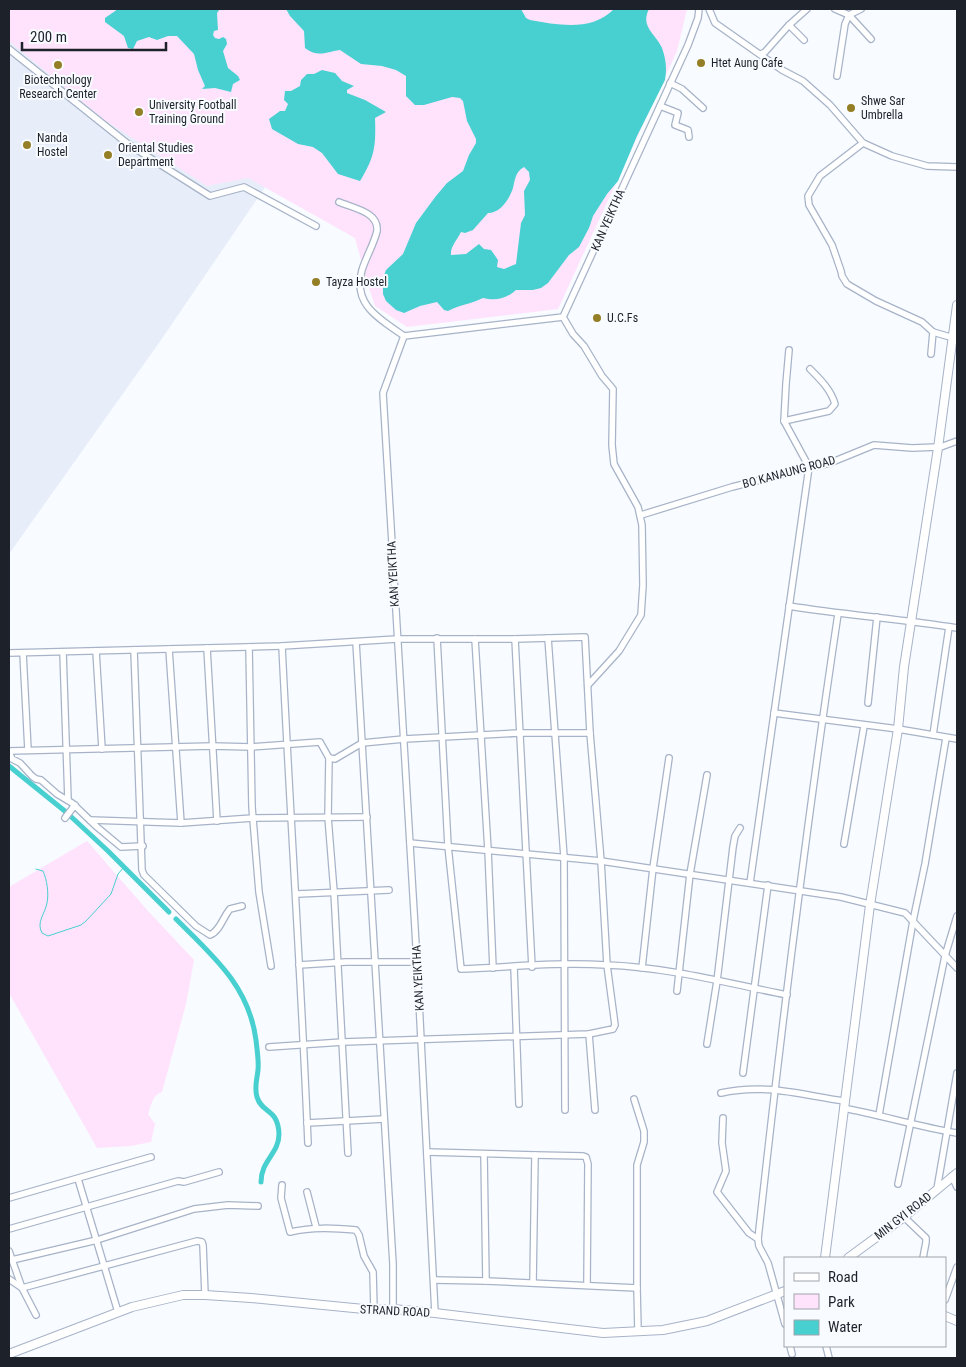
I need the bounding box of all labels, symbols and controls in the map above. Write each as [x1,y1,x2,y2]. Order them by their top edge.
scale bar [22,20,166,52]
text: 200 m [30,28,67,46]
place label: Htet Aung Cafe [711,56,783,70]
marker: Htet Aung Cafe [695,57,707,69]
marker: Biotechnology Research Center [52,59,64,71]
place label: Biotechnology Research Center [19,73,97,101]
place label: Shwe Sar Umbrella [861,94,905,122]
place label: University Football Training Ground [149,98,237,126]
marker: Shwe Sar Umbrella [845,102,857,114]
marker: University Football Training Ground [133,106,145,118]
place label: Nanda Hostel [37,131,68,159]
marker: Nanda Hostel [21,139,33,151]
place label: Oriental Studies Department [118,141,193,169]
marker: Oriental Studies Department [102,149,114,161]
street label: KAN YEIKTHA [588,187,628,253]
place label: Tayza Hostel [326,275,387,289]
marker: Tayza Hostel [310,276,322,288]
place label: U.C.Fs [607,311,638,325]
marker: U.C.Fs [591,312,603,324]
street label: BO KANAUNG ROAD [741,453,837,491]
street label: KAN YEIKTHA [384,541,402,607]
street label: KAN YEIKTHA [409,945,427,1011]
street label: MIN GYI ROAD [872,1189,934,1243]
legend [784,1257,946,1347]
text: Road [828,1268,858,1286]
text: Park [828,1293,855,1311]
street label: STRAND ROAD [360,1302,430,1320]
text: Water [828,1318,863,1336]

